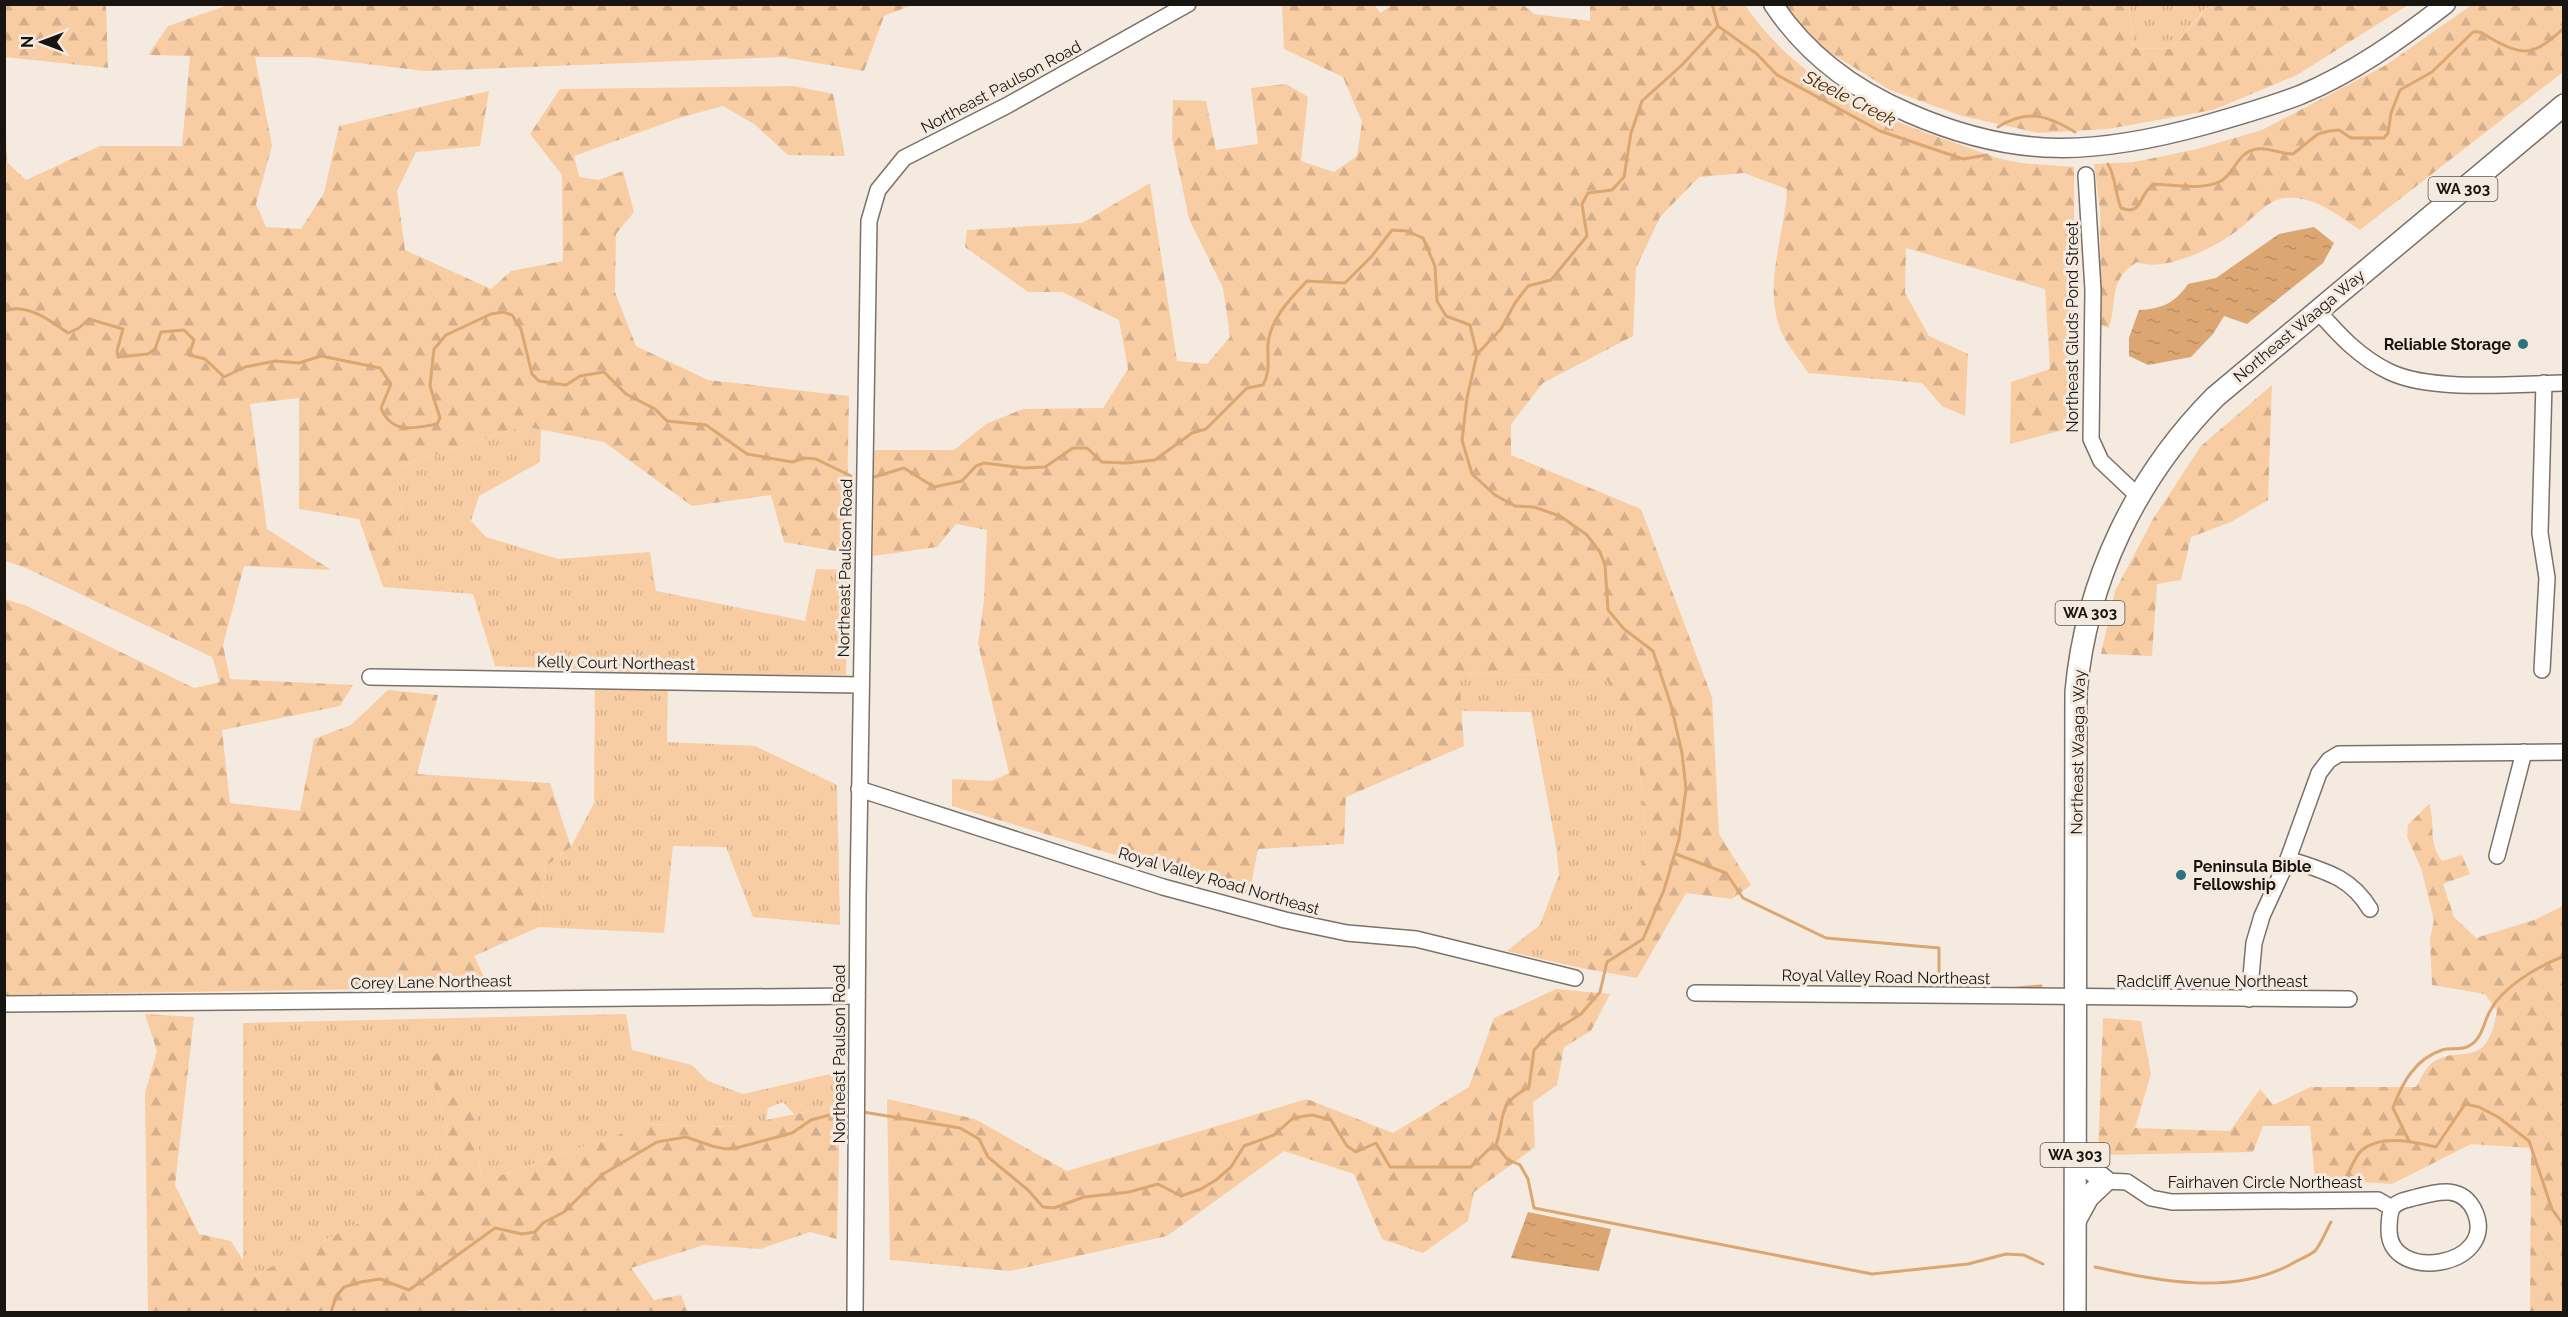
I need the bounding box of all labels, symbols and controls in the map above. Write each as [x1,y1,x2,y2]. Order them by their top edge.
north arrow [12,12,72,72]
text: N [18,36,37,48]
street label: Northeast Paulson Road [918,37,1084,137]
water label: Steele Creek [1799,65,1900,130]
road number: WA 303 [2428,177,2498,201]
street label: Northeast Gluds Pond Street [2063,221,2082,433]
street label: Northeast Waaga Way [2230,265,2369,386]
place label: Reliable Storage [2384,335,2511,354]
marker: Reliable Storage [2516,337,2530,351]
street label: Northeast Paulson Road [834,478,856,658]
road number: WA 303 [2056,601,2124,625]
street label: Kelly Court Northeast [537,652,696,674]
street label: Northeast Waaga Way [2067,669,2089,835]
street label: Royal Valley Road Northeast [1116,843,1322,919]
place label: Peninsula Bible Fellowship [2193,857,2312,894]
marker: Peninsula Bible Fellowship [2174,868,2188,882]
street label: Northeast Paulson Road [830,965,849,1143]
street label: Royal Valley Road Northeast [1782,966,1991,988]
street label: Corey Lane Northeast [350,971,513,993]
street label: Radcliff Avenue Northeast [2116,972,2308,991]
road number: WA 303 [2040,1143,2110,1167]
street label: Fairhaven Circle Northeast [2168,1173,2363,1192]

